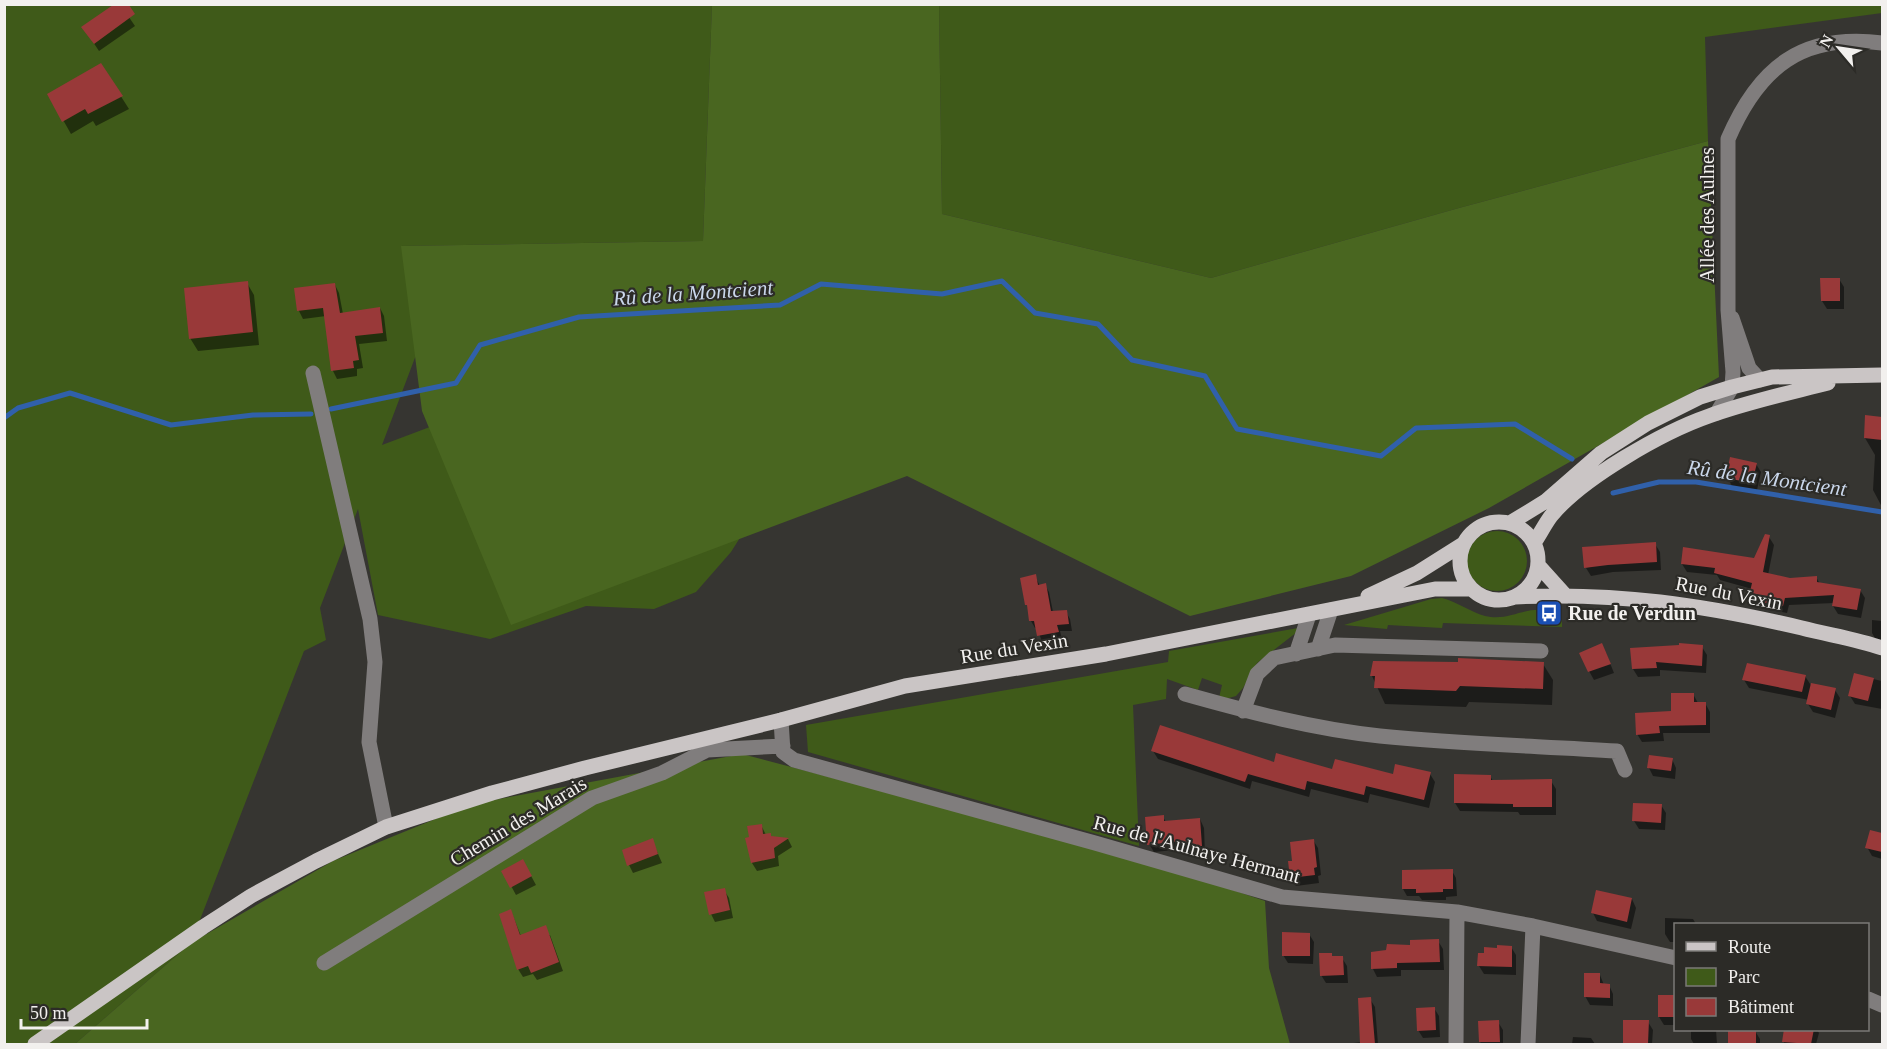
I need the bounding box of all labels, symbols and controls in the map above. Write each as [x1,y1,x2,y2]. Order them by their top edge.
north arrow [1809,18,1869,78]
text: N [1816,31,1837,50]
street label: Allée des Aulnes [1696,147,1718,283]
water label: Rû de la Montcient [611,275,775,311]
water label: Rû de la Montcient [1685,455,1849,501]
street label: Rue du Vexin [1674,572,1784,614]
bus stop icon: Rue de Verdun [1534,598,1564,628]
place label: Rue de Verdun [1568,602,1696,624]
street label: Rue du Vexin [959,629,1069,667]
street label: Chemin des Marais [446,771,591,870]
street label: Rue de l'Aulnaye Hermant [1091,811,1303,888]
legend [1674,923,1869,1031]
text: Route [1728,937,1771,957]
text: Parc [1728,967,1760,987]
scale bar [21,992,147,1030]
text: Bâtiment [1728,997,1794,1017]
text: 50 m [30,1003,67,1023]

